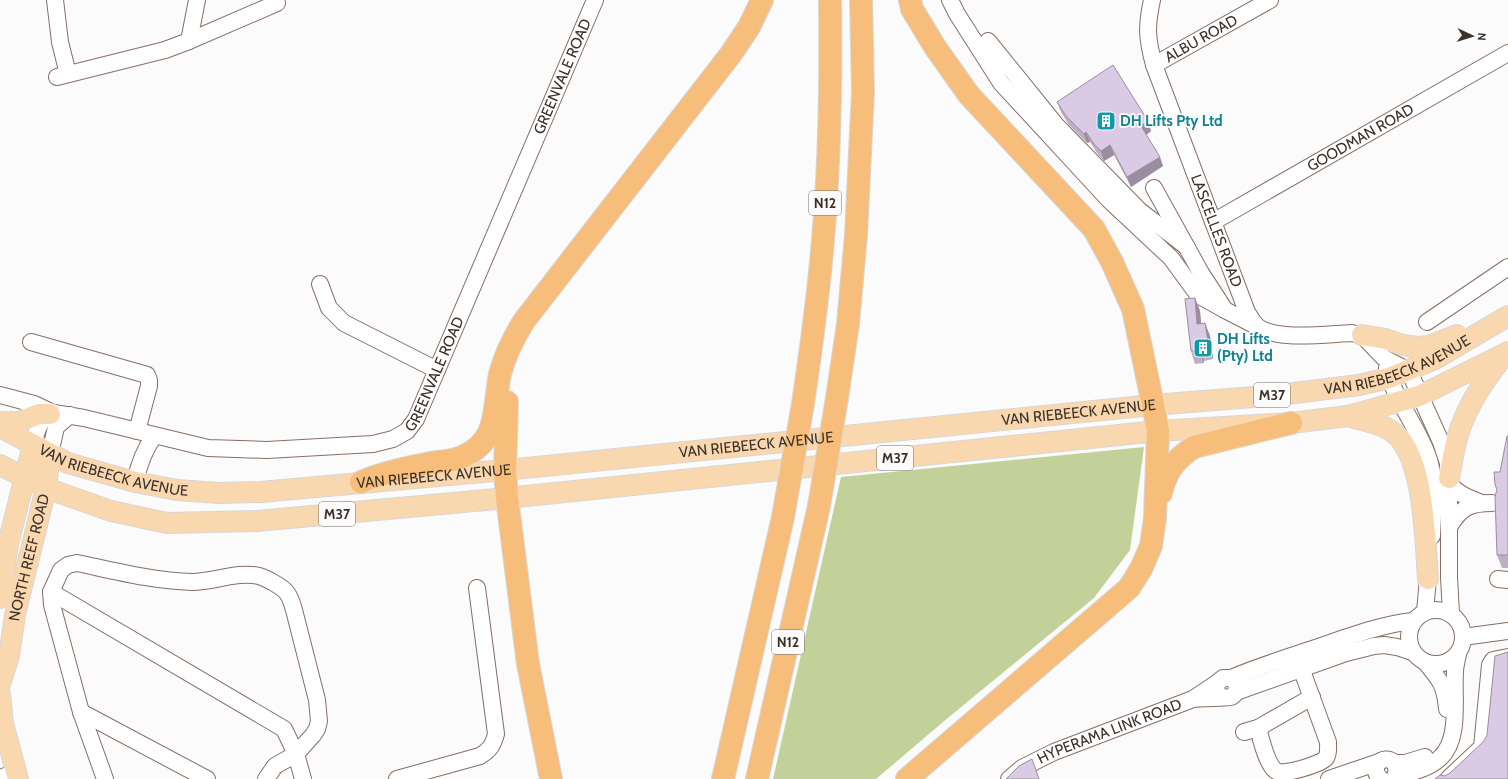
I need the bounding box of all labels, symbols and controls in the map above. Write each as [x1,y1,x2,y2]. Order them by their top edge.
street label: ALBU ROAD [1162,11,1241,66]
street label: GREENVALE ROAD [530,16,595,137]
north arrow [1452,16,1492,56]
text: N [1475,32,1489,41]
street label: GOODMAN ROAD [1304,100,1417,175]
building icon: DH Lifts Pty Ltd [1095,110,1117,132]
place label: DH Lifts Pty Ltd [1120,112,1223,130]
street label: LASCELLES ROAD [1187,172,1246,290]
road number: N12 [809,191,841,215]
street label: GREENVALE ROAD [401,314,468,435]
place label: DH Lifts (Pty) Ltd [1217,330,1273,365]
street label: VAN RIEBEECK AVENUE [1323,331,1473,398]
building icon: DH Lifts (Pty) Ltd [1192,337,1214,359]
road number: M37 [1254,383,1290,407]
street label: VAN RIEBEECK AVENUE [1001,396,1157,429]
street label: VAN RIEBEECK AVENUE [678,428,834,461]
street label: VAN RIEBEECK AVENUE [36,440,189,500]
road number: M37 [877,446,913,470]
street label: VAN RIEBEECK AVENUE [356,460,512,492]
street label: NORTH REEF ROAD [5,492,53,622]
road number: M37 [319,502,355,526]
road number: N12 [772,630,804,654]
street label: HYPERAMA LINK ROAD [1034,695,1184,768]

